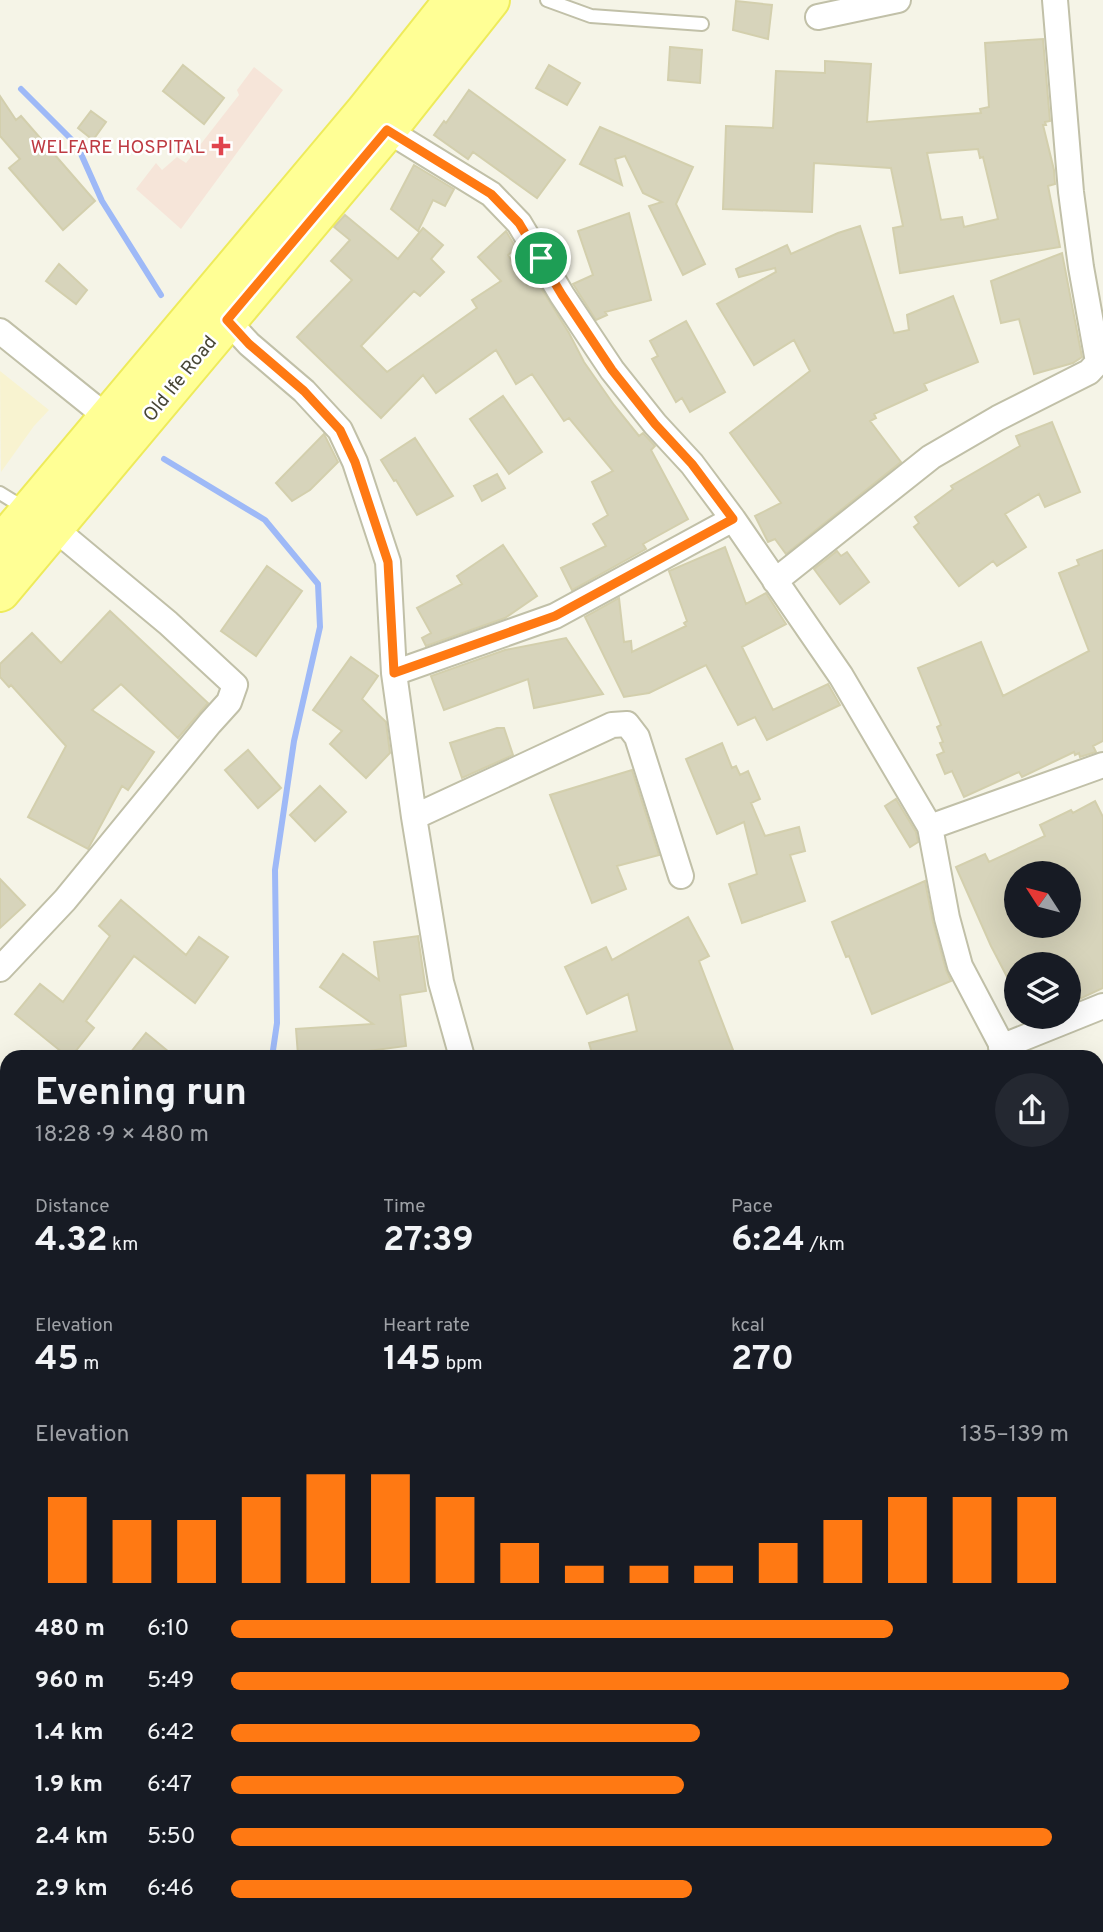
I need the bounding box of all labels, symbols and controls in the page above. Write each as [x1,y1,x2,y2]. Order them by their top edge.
place label: WELFARE HOSPITAL [30,136,205,160]
marker: WELFARE HOSPITAL [211,136,231,156]
pin [511,228,571,288]
icon: arrive [522,239,560,277]
street label: Old Ife Road [139,331,223,427]
north arrow [1004,861,1082,938]
map controls [1004,861,1081,1029]
button: layers [1004,952,1081,1029]
text: Evening run [35,1070,247,1119]
button: share [995,1073,1069,1147]
text: 18:28 · 9 × 480 m [35,1121,209,1150]
text: Distance [35,1195,110,1219]
text: Time [383,1195,426,1219]
text: Pace [731,1195,773,1219]
text: 4.32 [35,1219,108,1263]
text: 27:39 [383,1219,474,1263]
text: 6:24 [731,1219,805,1263]
text: km [108,1233,138,1257]
text: /km [805,1233,845,1257]
text: Elevation [35,1314,113,1338]
text: Heart rate [383,1314,470,1338]
text: kcal [731,1314,765,1338]
text: 45 [35,1338,79,1382]
text: 145 [383,1338,441,1382]
text: 270 [731,1338,794,1382]
text: m [79,1352,99,1376]
text: bpm [441,1352,483,1376]
text: Elevation [35,1421,130,1450]
text: 135–139 m [960,1421,1069,1450]
text: 480 m [35,1615,105,1644]
text: 6:10 [147,1615,189,1644]
text: 960 m [35,1667,104,1696]
text: 5:49 [147,1667,194,1696]
text: 1.4 km [35,1719,103,1748]
text: 6:42 [147,1719,194,1748]
text: 1.9 km [35,1771,103,1800]
text: 6:47 [147,1771,192,1800]
text: 2.4 km [35,1823,108,1852]
text: 5:50 [147,1823,195,1852]
text: 2.9 km [35,1875,108,1904]
text: 6:46 [147,1875,194,1904]

